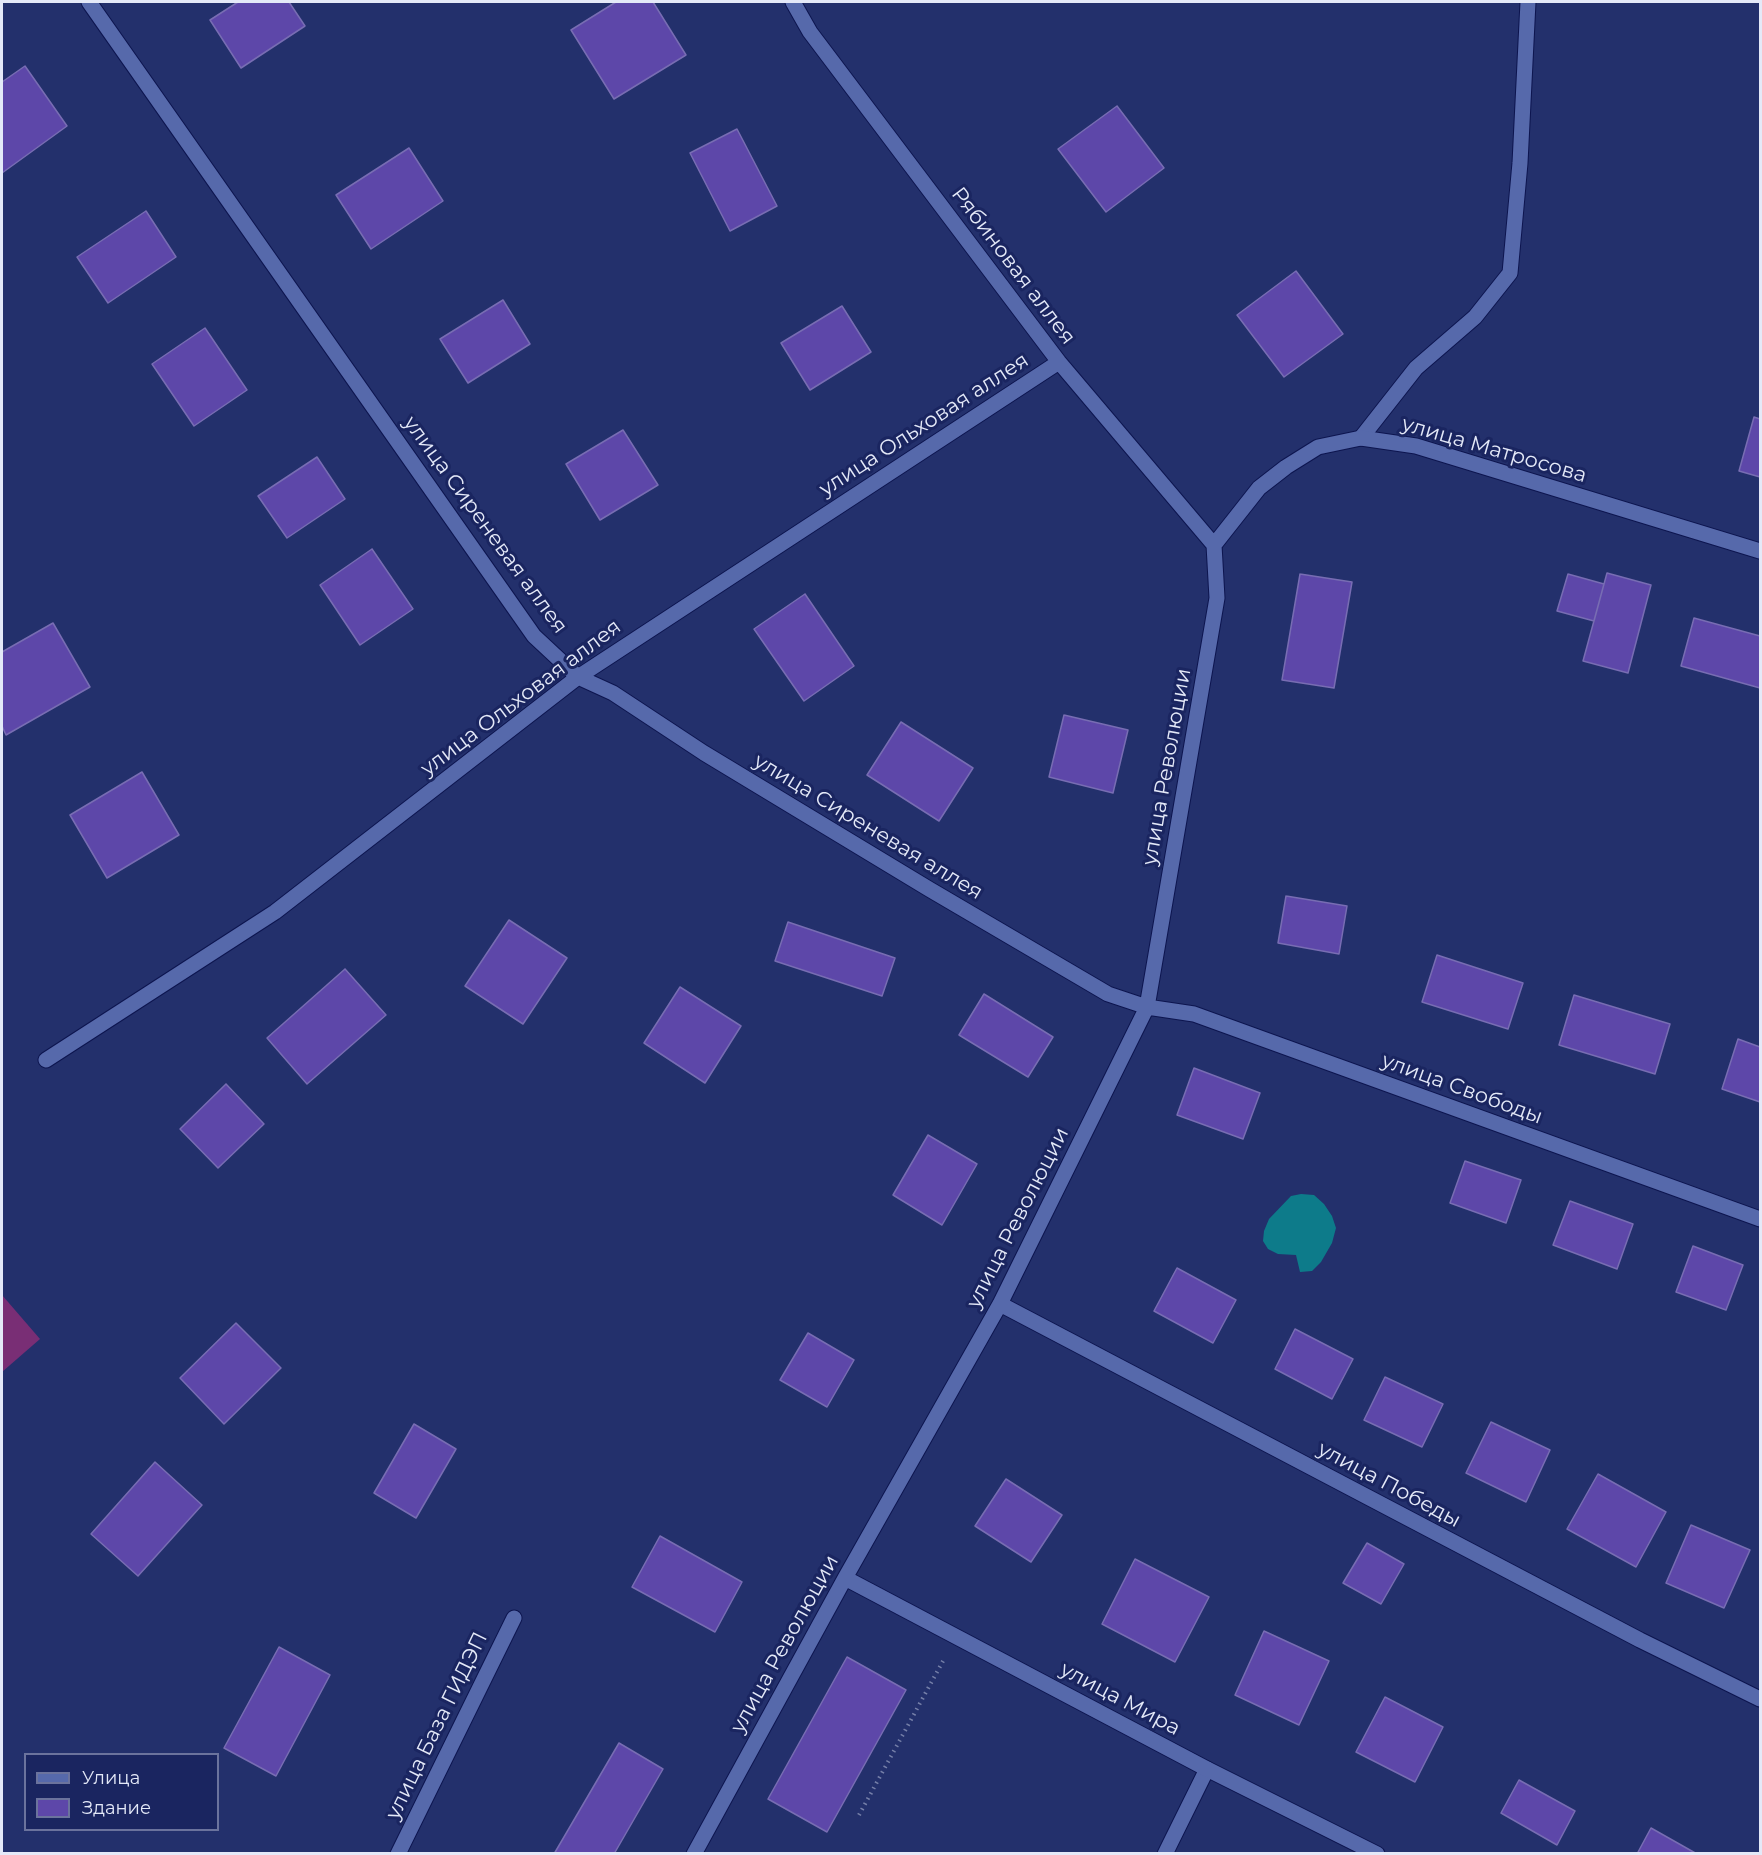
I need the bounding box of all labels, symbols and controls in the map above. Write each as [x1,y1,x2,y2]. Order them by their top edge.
street label: Рябиновая аллея [946,182,1080,350]
street label: улица Ольховая аллея [815,348,1033,502]
street label: улица Сиреневая аллея [398,411,572,639]
street label: улица Матросова [1399,412,1589,488]
street label: улица Ольховая аллея [416,614,626,782]
street label: улица Революции [1137,667,1197,867]
street label: улица Сиреневая аллея [749,749,987,905]
street label: улица Свободы [1378,1048,1546,1130]
street label: улица Революции [962,1123,1074,1313]
street label: улица Победы [1313,1437,1465,1533]
street label: улица Революции [726,1551,844,1737]
street label: улица База ГИДЭП [381,1628,493,1824]
street label: улица Мира [1056,1657,1184,1741]
legend [24,1753,219,1831]
text: Улица [82,1767,140,1789]
text: Здание [82,1797,151,1819]

